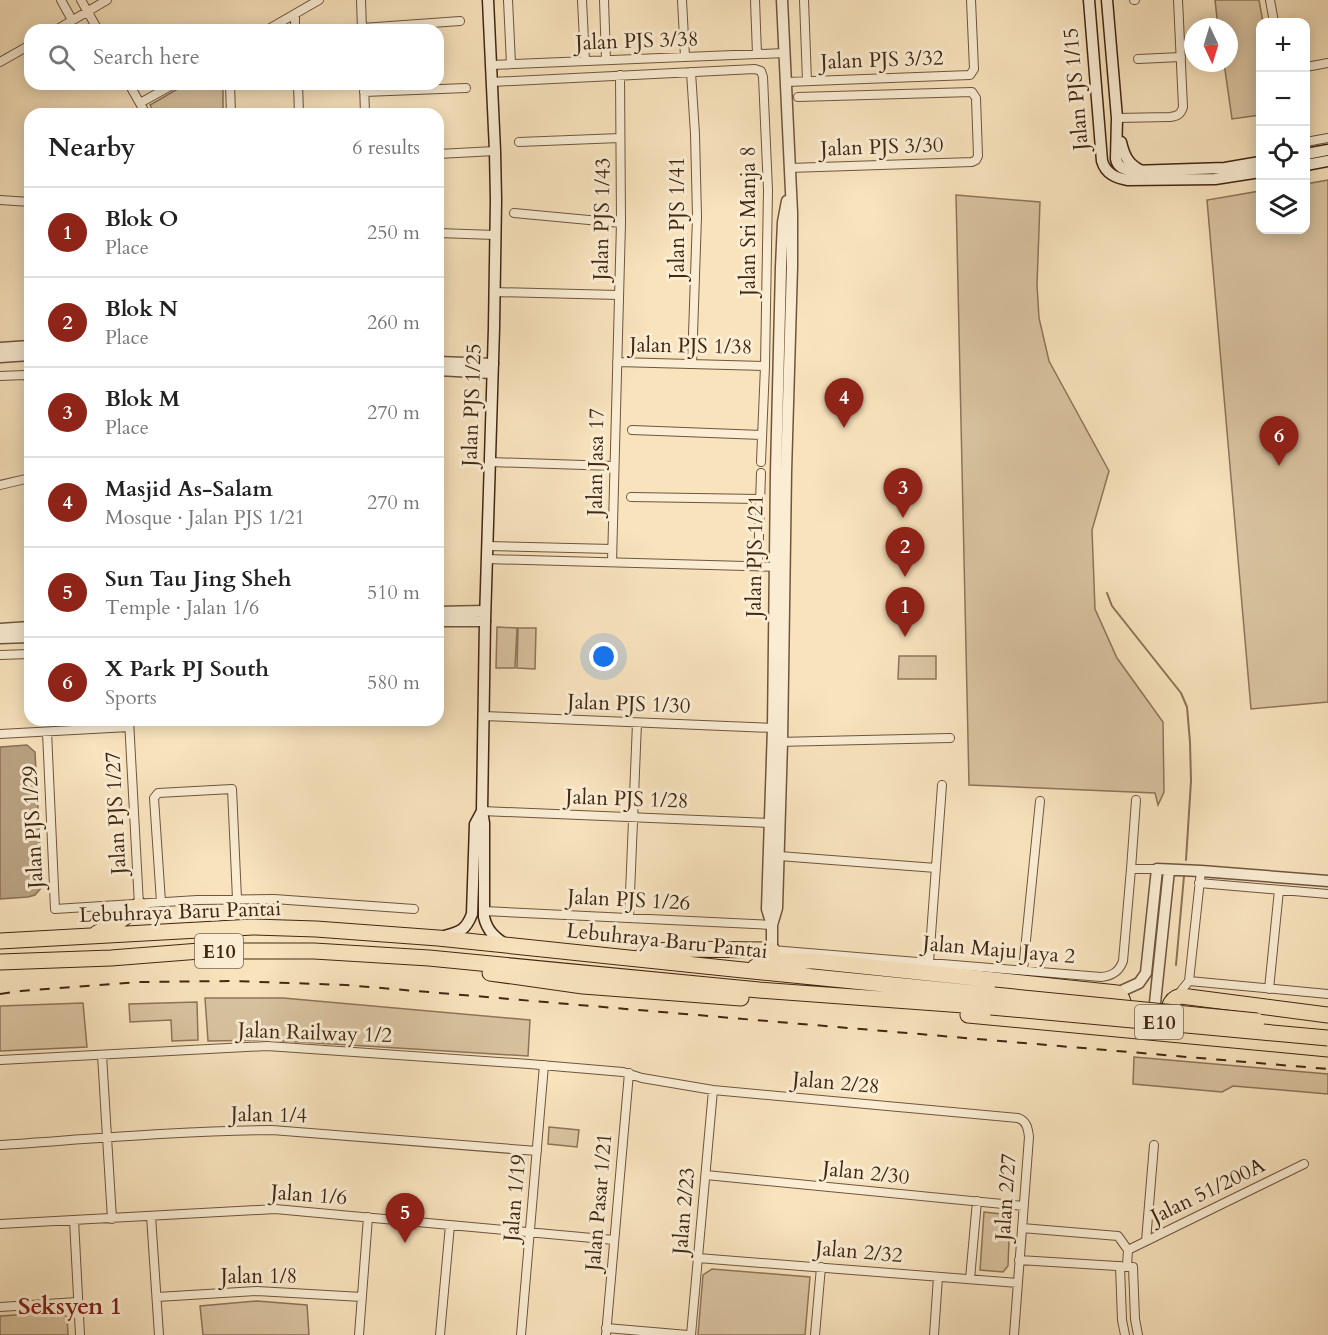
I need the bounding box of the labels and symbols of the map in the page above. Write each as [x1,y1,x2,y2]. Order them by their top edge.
north arrow [1184,18,1238,72]
street label: Jalan PJS 3/38 [572,24,699,58]
street label: Jalan PJS 1/15 [1056,27,1096,154]
street label: Jalan PJS 3/32 [817,43,944,77]
street label: Jalan PJS 3/30 [817,130,944,164]
street label: Jalan Sri Manja 8 [734,146,763,299]
street label: Jalan PJS 1/43 [586,157,618,284]
street label: Jalan PJS 1/41 [663,157,692,282]
street label: Jalan PJS 1/38 [626,330,753,362]
street label: Jalan PJS 1/25 [455,343,489,470]
pin: 4 [824,378,864,428]
street label: Jalan Jasa 17 [581,408,611,519]
pin: 6 [1260,416,1298,466]
pin: 3 [884,468,922,518]
street label: Jalan PJS 1/21 [739,494,771,621]
pin: 2 [886,528,924,577]
pin: 1 [886,588,924,637]
your location [589,642,618,671]
street label: Jalan PJS 1/30 [564,687,691,721]
street label: Jalan PJS 1/27 [98,751,134,878]
street label: Jalan PJS 1/29 [15,765,51,892]
street label: Jalan PJS 1/28 [562,782,689,816]
street label: Jalan PJS 1/26 [564,882,691,918]
street label: Lebuhraya Baru Pantai [78,894,282,930]
street label: Lebuhraya Baru Pantai [565,916,769,966]
street label: Jalan Maju Jaya 2 [919,929,1077,971]
road number: E10 [195,934,243,968]
road number: E10 [1135,1005,1183,1039]
street label: Jalan Railway 1/2 [235,1016,393,1050]
street label: Jalan 2/28 [788,1064,881,1101]
street label: Jalan 1/4 [228,1100,308,1130]
street label: Jalan Pasar 1/21 [578,1132,619,1275]
street label: Jalan 51/200A [1143,1151,1270,1232]
street label: Jalan 2/27 [988,1152,1024,1245]
street label: Jalan 1/19 [496,1153,533,1246]
street label: Jalan 2/30 [818,1154,911,1192]
street label: Jalan 2/23 [665,1166,702,1259]
street label: Jalan 1/6 [267,1178,348,1212]
pin: 5 [386,1194,424,1243]
street label: Jalan 2/32 [811,1233,904,1270]
street label: Jalan 1/8 [218,1262,297,1291]
district label: Seksyen 1 [18,1290,122,1323]

